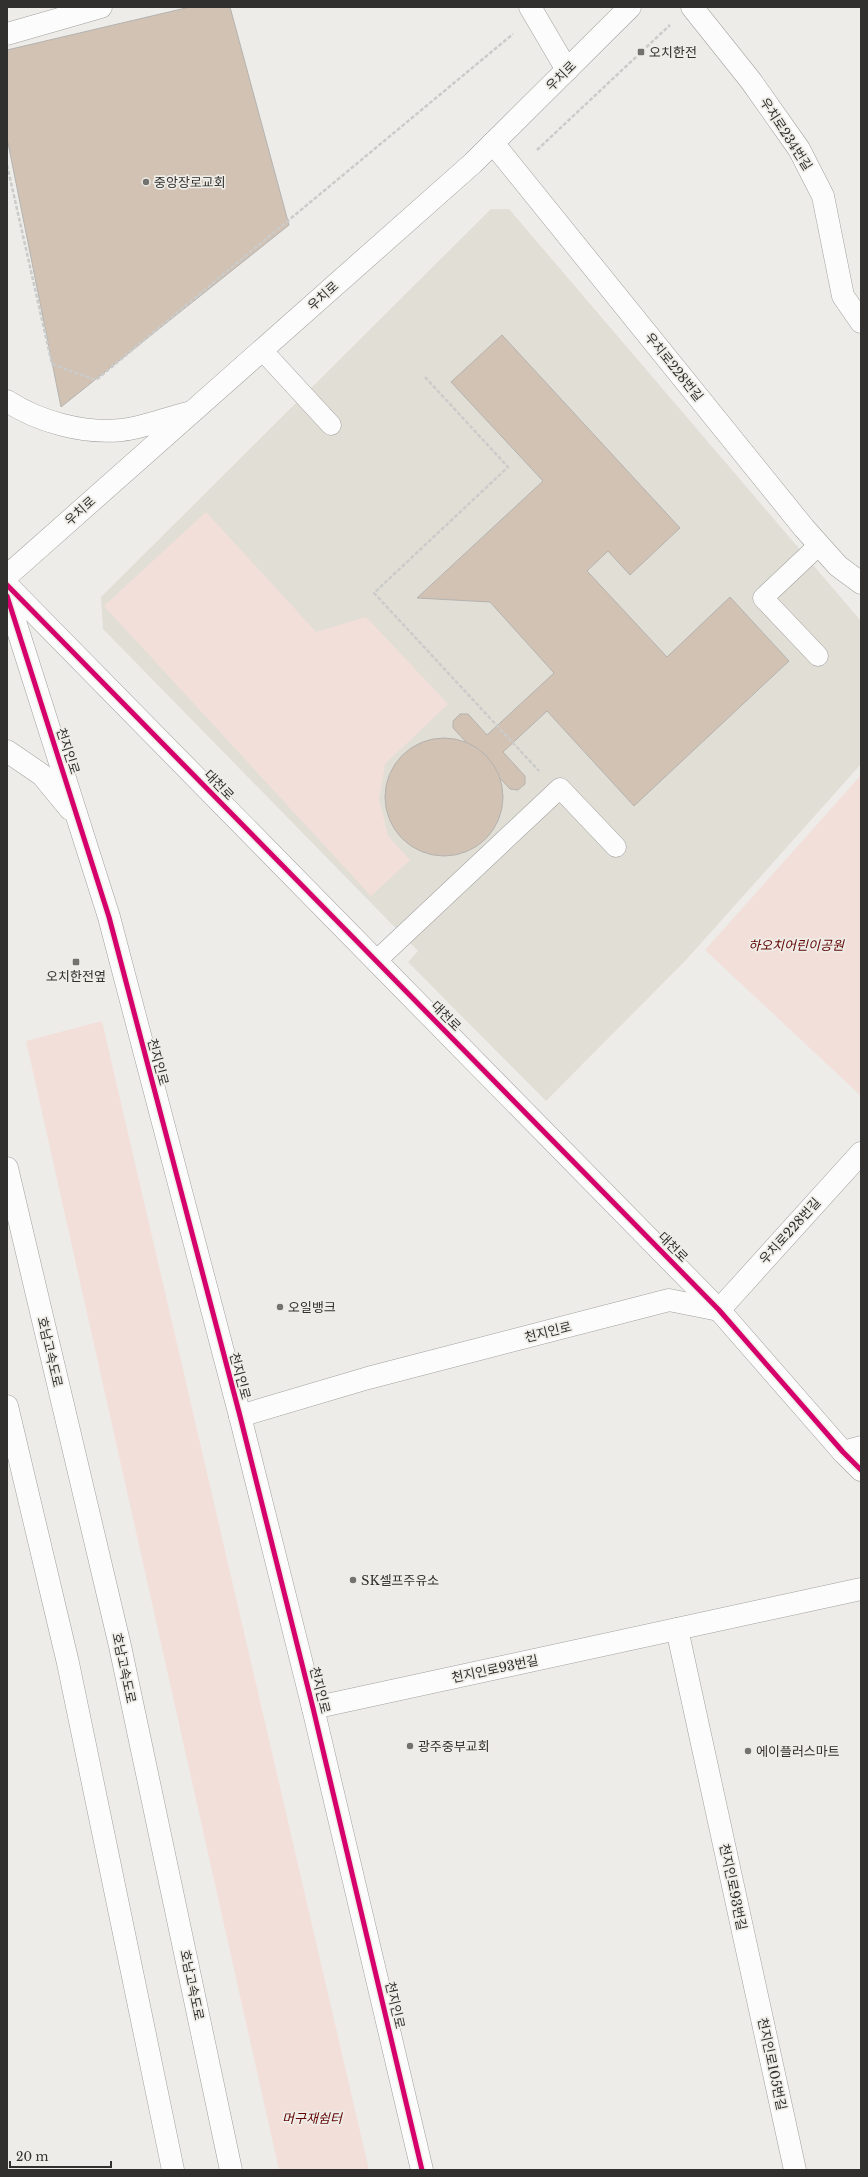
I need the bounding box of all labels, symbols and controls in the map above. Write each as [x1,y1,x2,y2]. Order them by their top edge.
place label: 오치한전 [649,44,697,61]
marker: 오치한전 [636,47,646,57]
street label: 우치로 [542,57,580,95]
street label: 우치로234번길 [756,94,816,174]
place label: 중앙장로교회 [154,174,226,191]
marker: 중앙장로교회 [141,177,151,187]
street label: 우치로 [304,278,342,314]
street label: 우치로228번길 [641,329,707,405]
street label: 우치로 [61,493,99,529]
street label: 천지인로 [53,726,83,776]
street label: 대천로 [200,766,238,804]
park label: 하오치어린이공원 [748,937,845,954]
marker: 오치한전옆 [71,957,81,967]
place label: 오치한전옆 [46,968,106,985]
street label: 대천로 [427,997,465,1035]
street label: 천지인로 [144,1037,172,1087]
street label: 우치로228번길 [756,1194,824,1268]
street label: 대천로 [654,1228,692,1266]
place label: 오일뱅크 [288,1299,336,1316]
marker: 오일뱅크 [275,1302,285,1312]
street label: 호남고속도로 [34,1315,66,1389]
street label: 천지인로 [523,1318,573,1346]
street label: 천지인로 [226,1351,254,1401]
place label: SK셀프주유소 [361,1572,439,1589]
marker: SK셀프주유소 [348,1575,358,1585]
street label: 호남고속도로 [108,1631,140,1705]
street label: 천지인로93번길 [450,1652,540,1686]
street label: 천지인로 [306,1665,334,1715]
place label: 광주중부교회 [418,1738,490,1755]
marker: 광주중부교회 [405,1741,415,1751]
place label: 에이플러스마트 [756,1743,840,1760]
marker: 에이플러스마트 [743,1746,753,1756]
street label: 천지인로93번길 [716,1842,750,1932]
street label: 호남고속도로 [176,1948,208,2022]
street label: 천지인로 [381,1980,409,2030]
street label: 천지인로105번길 [754,2016,790,2112]
park label: 머구재쉼터 [282,2110,344,2127]
scale bar [10,2143,111,2169]
text: 20 m [16,2149,48,2164]

